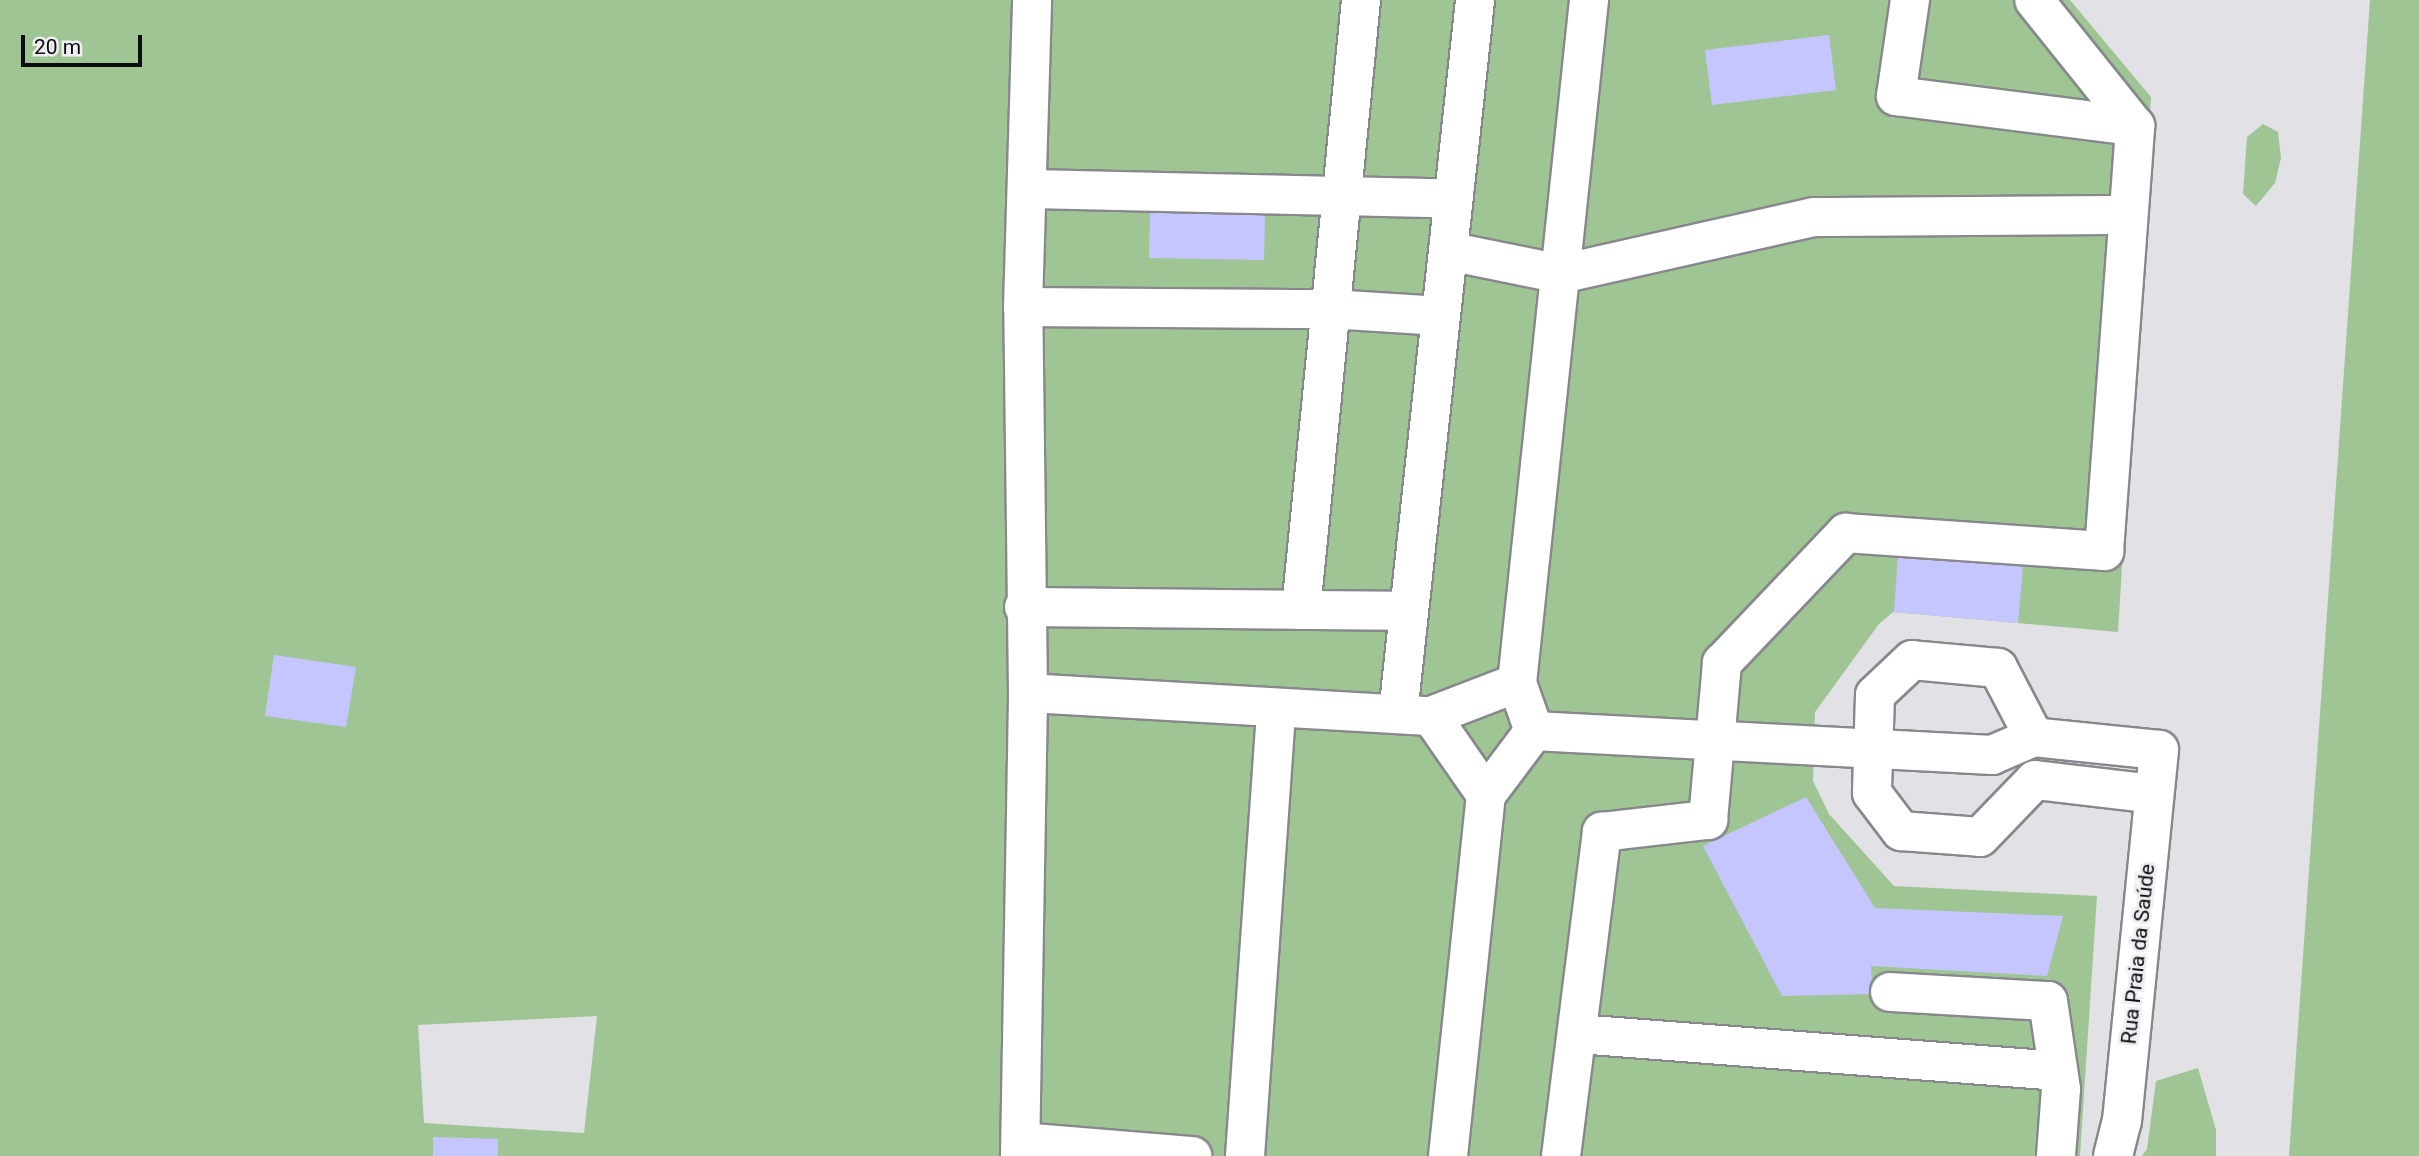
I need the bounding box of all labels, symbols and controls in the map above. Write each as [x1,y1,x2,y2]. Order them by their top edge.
scale bar [24,21,145,65]
text: 20 m [34,35,81,59]
street label: Rua Praia da Saúde [2116,863,2160,1045]

